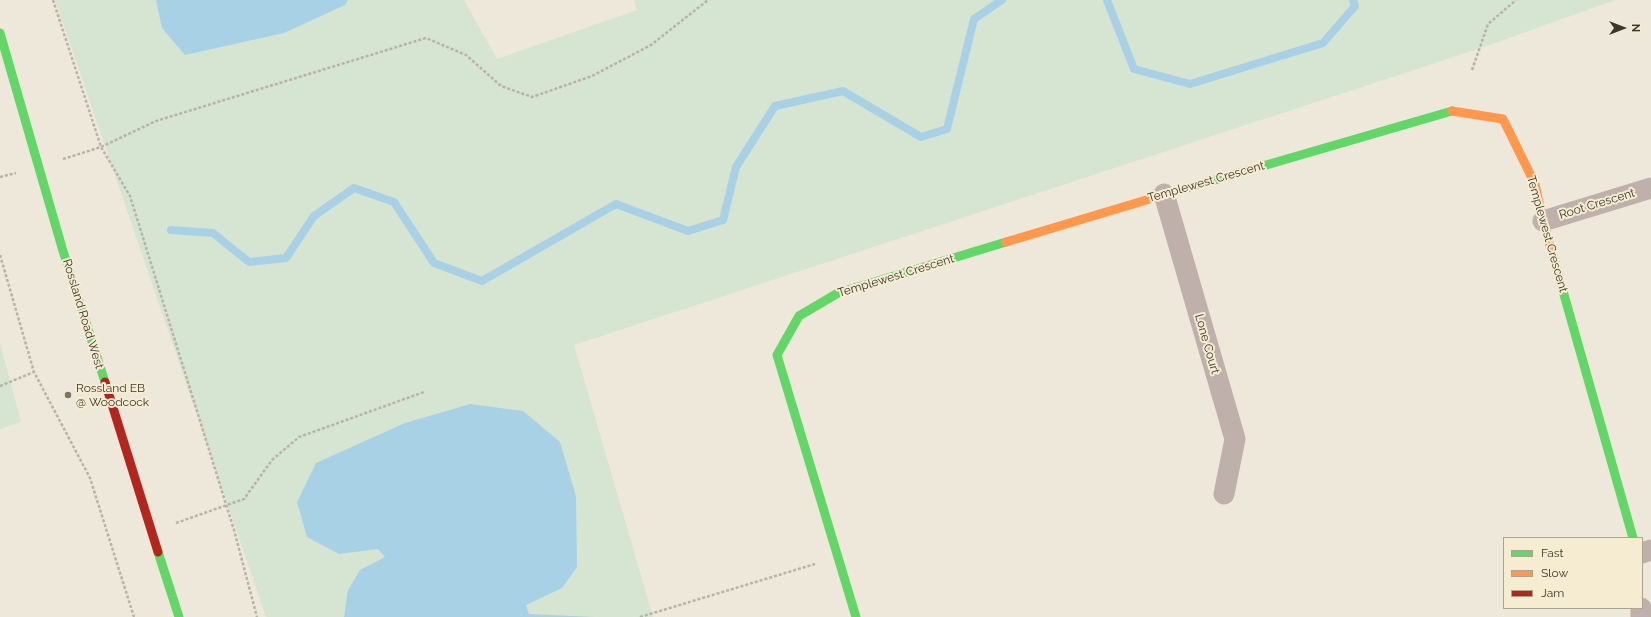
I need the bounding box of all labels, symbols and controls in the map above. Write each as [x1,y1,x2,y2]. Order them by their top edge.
north arrow [1603,8,1643,48]
text: N [1629,24,1642,32]
street label: Templewest Crescent [1146,158,1266,206]
street label: Templewest Crescent [1523,174,1571,294]
street label: Root Crescent [1557,186,1637,222]
street label: Templewest Crescent [836,251,956,301]
street label: Rossland Road West [59,257,107,371]
street label: Lone Court [1192,312,1222,376]
place label: Rossland EB @ Woodcock [76,381,149,409]
marker: Rossland EB @ Woodcock [63,390,73,400]
legend [1503,537,1643,609]
text: Fast [1541,546,1564,560]
text: Slow [1541,566,1568,580]
text: Jam [1541,586,1564,600]

